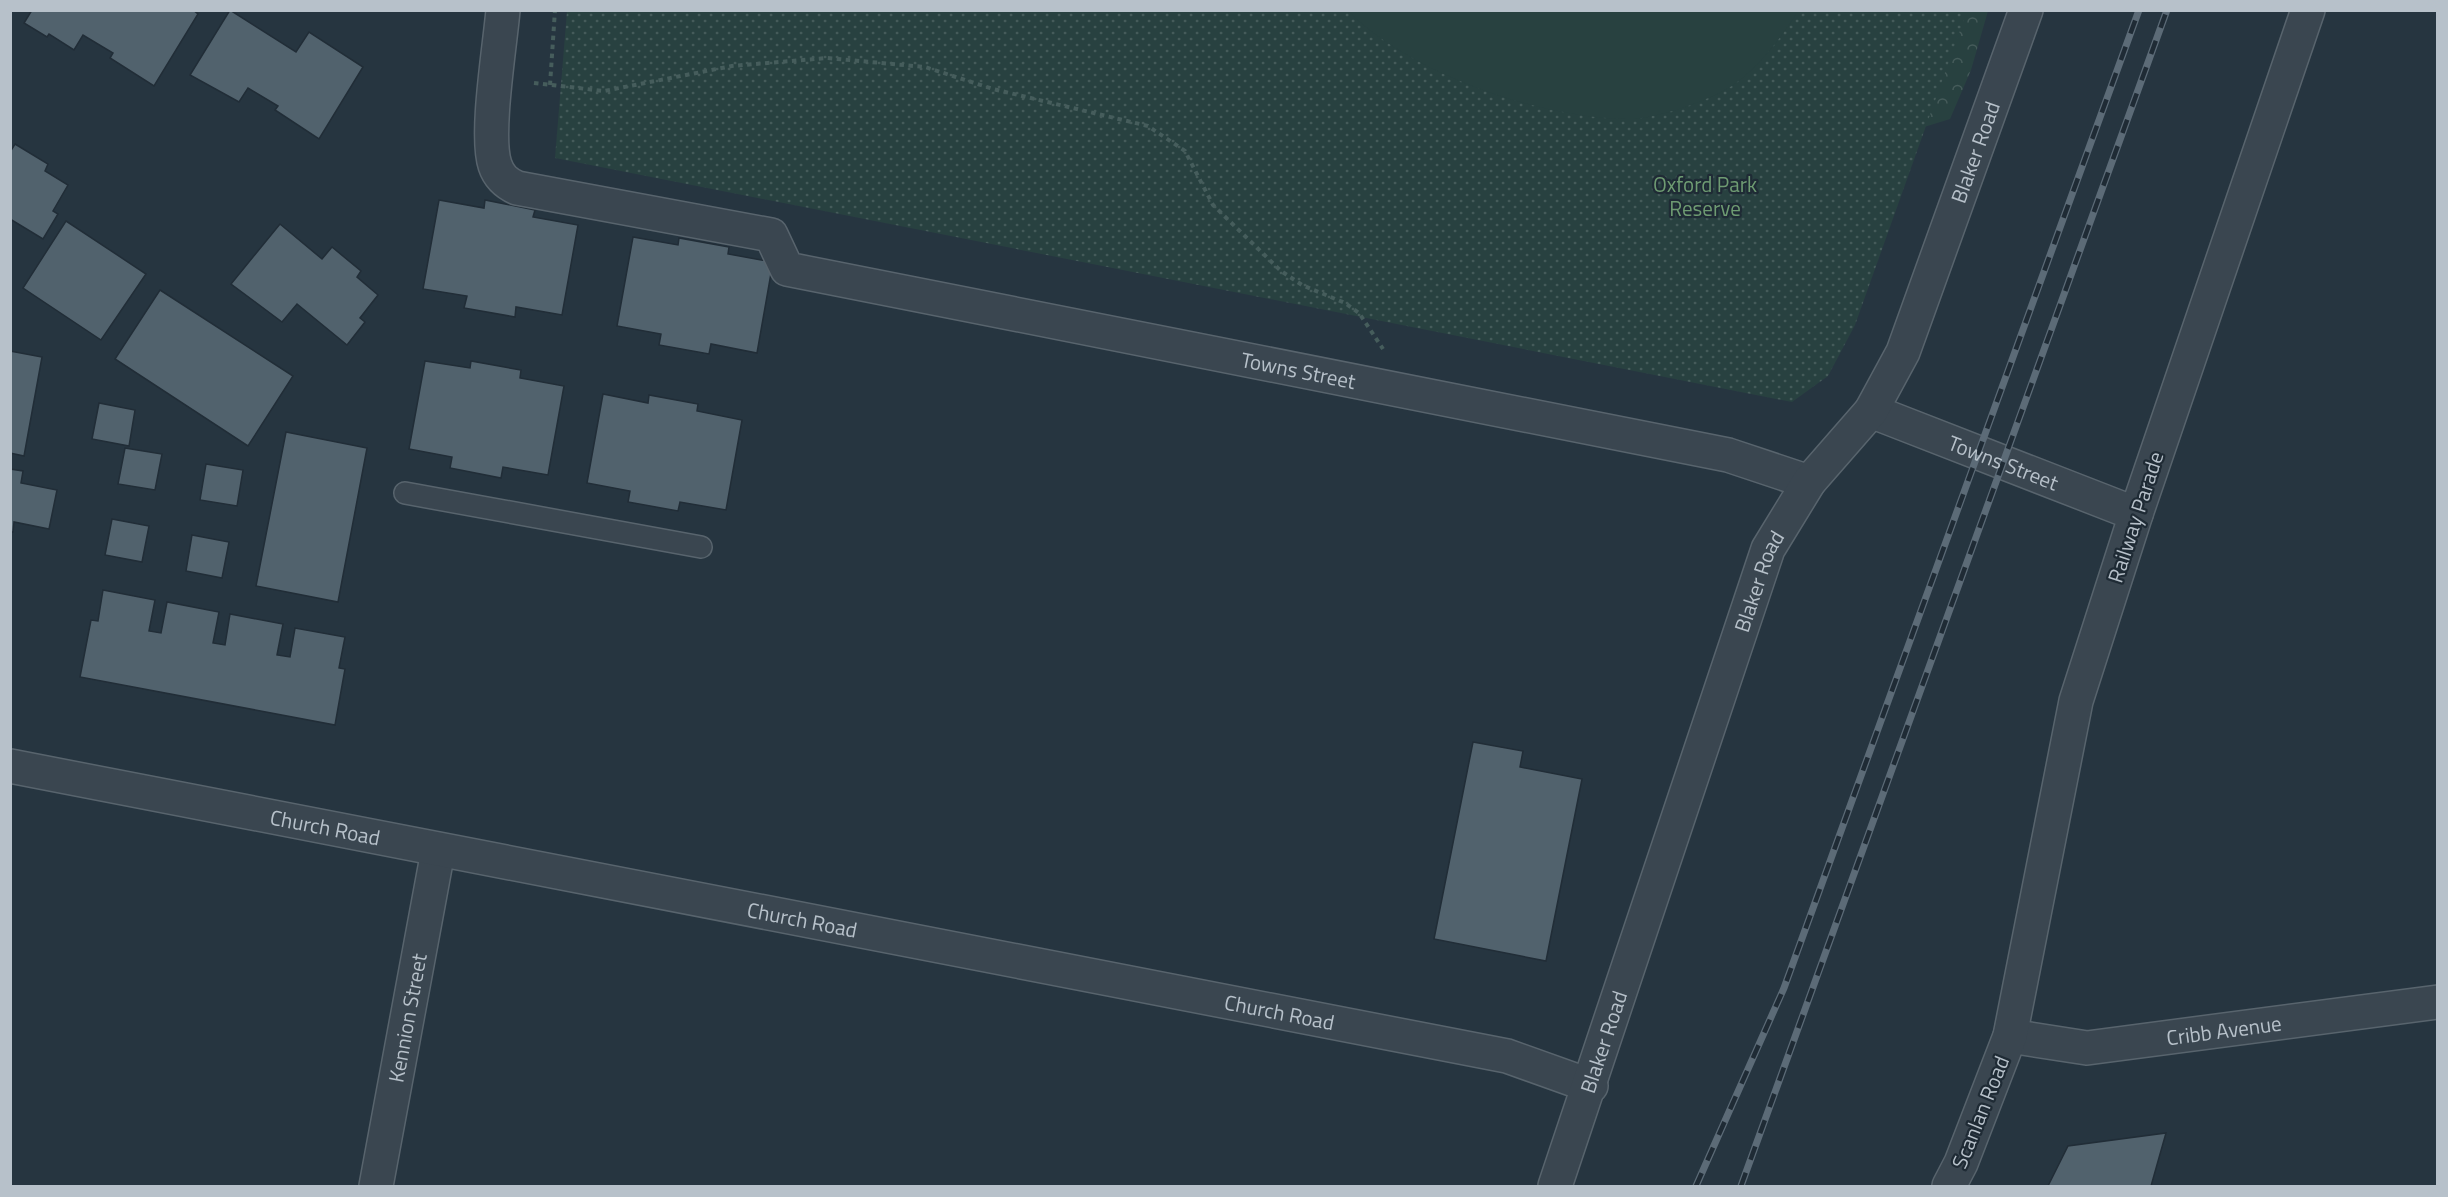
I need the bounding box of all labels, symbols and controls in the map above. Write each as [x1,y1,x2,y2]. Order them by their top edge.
street label: Blaker Road [1942,97,2008,207]
park label: Oxford Park Reserve [1653,168,1757,224]
street label: Towns Street [1238,343,1359,397]
street label: Towns Street [1944,427,2064,499]
street label: Railway Parade [2099,447,2171,587]
street label: Blaker Road [1725,524,1792,636]
street label: Church Road [267,801,383,853]
street label: Church Road [745,893,860,946]
street label: Kennion Street [380,950,435,1085]
street label: Church Road [1222,986,1337,1038]
street label: Blaker Road [1571,986,1635,1097]
street label: Cribb Avenue [2164,1007,2283,1053]
street label: Scanlan Road [1943,1051,2017,1173]

